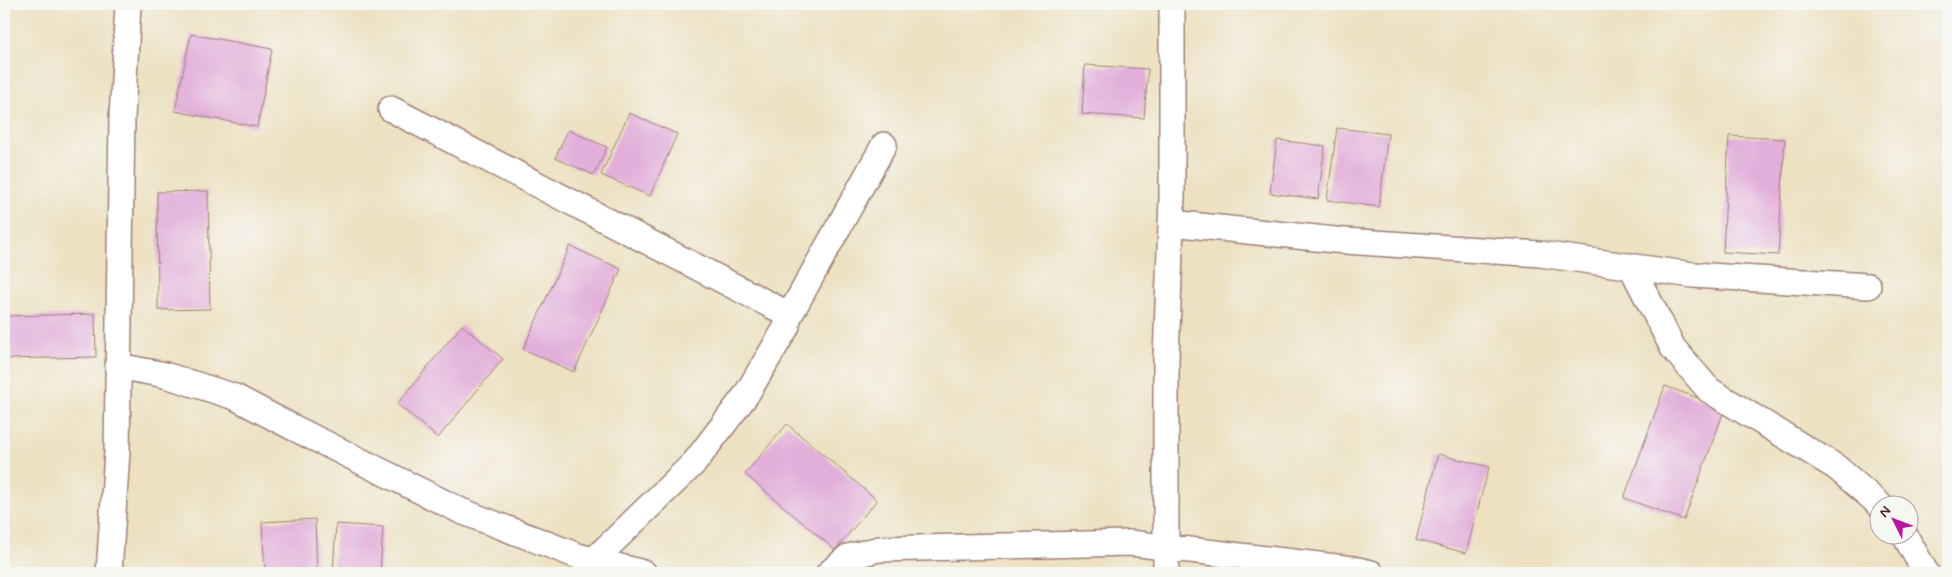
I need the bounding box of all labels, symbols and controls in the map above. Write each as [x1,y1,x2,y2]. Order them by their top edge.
north arrow [1870,494,1920,544]
text: N [1875,502,1895,521]

